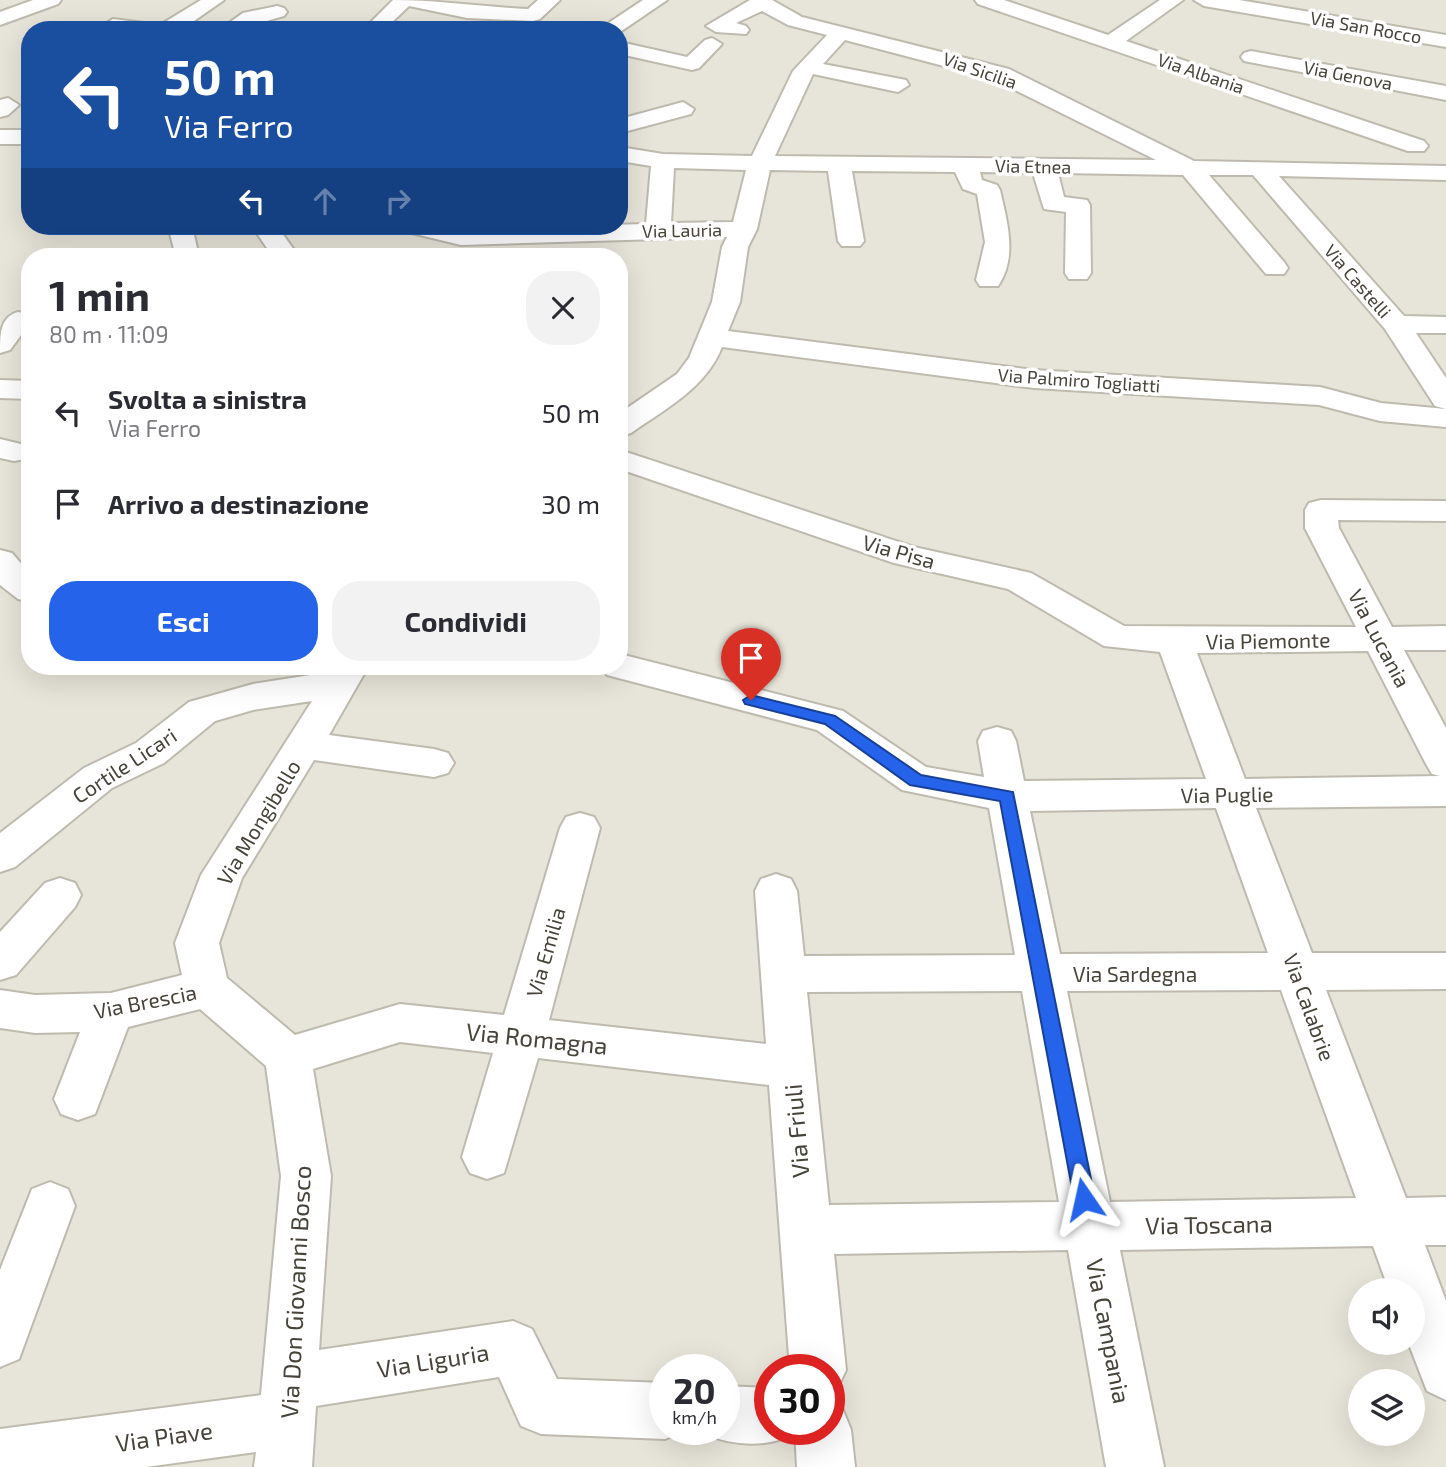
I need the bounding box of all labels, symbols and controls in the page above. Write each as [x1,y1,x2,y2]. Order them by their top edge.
street label: Via San Rocco [1309,6,1423,48]
text: 50 m [164,46,276,105]
street label: Via Sicilia [940,47,1020,93]
street label: Via Albania [1155,48,1247,98]
icon: left [49,49,140,140]
street label: Via Genova [1302,56,1394,94]
text: Via Ferro [164,106,293,144]
street label: Via Etnea [995,154,1071,178]
icon: left [233,182,271,220]
icon: ahead [306,182,344,220]
icon: right [379,182,417,220]
street label: Via Lauria [642,218,722,242]
street label: Via Castelli [1320,240,1396,322]
text: 1 min [49,269,150,319]
button: close [526,271,600,345]
text: 80 m · 11:09 [49,320,169,348]
street label: Via Palmiro Togliatti [997,363,1161,397]
text: Svolta a sinistra [108,383,307,414]
icon: left [49,394,87,432]
text: 50 m [542,397,600,428]
text: Via Ferro [108,414,201,442]
icon: arrive [49,485,87,523]
text: Arrivo a destinazione [108,488,369,519]
text: 30 m [541,488,600,519]
street label: Via Pisa [860,529,938,573]
button: Esci [49,581,318,661]
button: Condividi [332,581,600,661]
street label: Via Lucania [1344,585,1416,691]
street label: Via Piemonte [1205,626,1331,654]
pin [721,628,781,700]
icon: arrive [732,639,770,677]
street label: Cortile Licari [67,722,181,808]
street label: Via Mongibello [211,755,305,889]
street label: Via Puglie [1180,781,1274,807]
street label: Via Emilia [520,904,570,1000]
street label: Via Calabrie [1279,950,1341,1064]
street label: Via Sardegna [1073,961,1197,986]
street label: Via Brescia [91,979,199,1023]
street label: Via Romagna [465,1016,609,1060]
street label: Via Friuli [777,1083,815,1179]
position arrow [1047,1162,1121,1236]
street label: Via Don Giovanni Bosco [274,1165,316,1419]
street label: Via Toscana [1145,1208,1273,1240]
street label: Via Campania [1081,1256,1137,1406]
map controls [1348,1278,1425,1446]
button: sound [1348,1278,1425,1355]
street label: Via Liguria [375,1337,491,1383]
speed limit sign: 30 [754,1354,845,1445]
text: 20 [673,1369,716,1411]
button: layers [1348,1369,1425,1446]
text: km/h [672,1406,717,1428]
street label: Via Piave [114,1415,214,1457]

